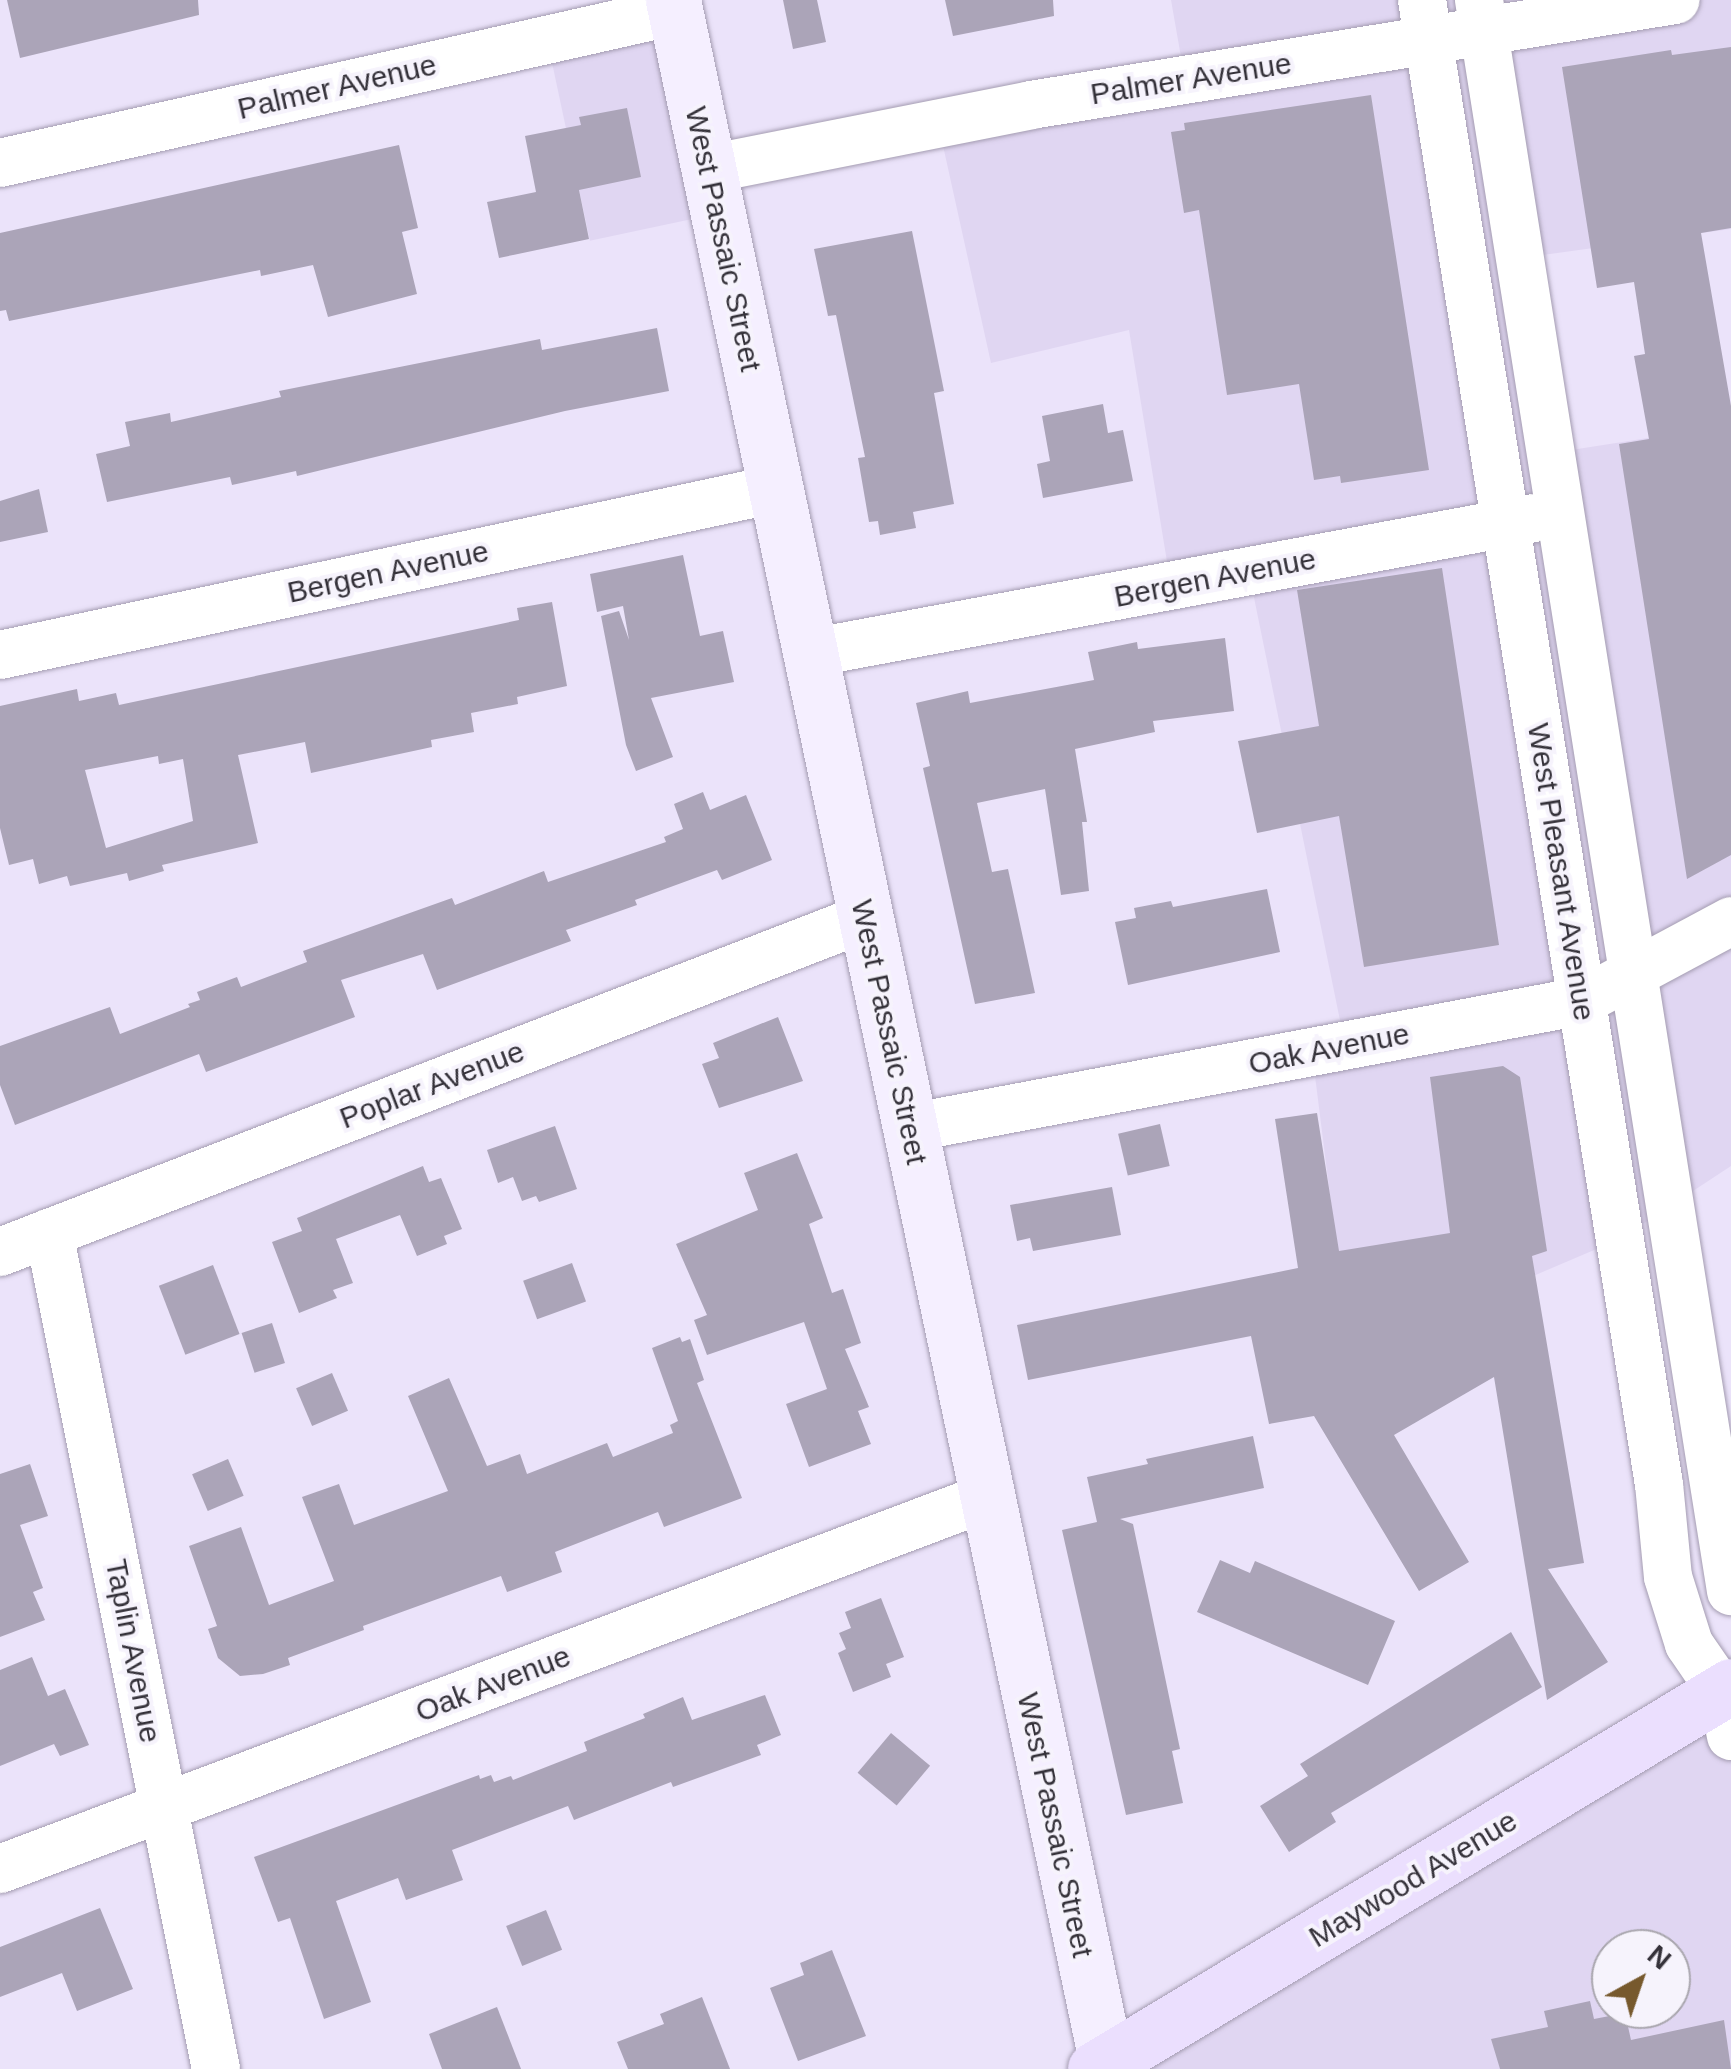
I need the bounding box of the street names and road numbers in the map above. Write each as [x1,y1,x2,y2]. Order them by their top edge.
street label: Palmer Avenue [1087,45,1295,113]
street label: Palmer Avenue [233,46,441,128]
street label: West Passaic Street [677,103,769,375]
street label: Bergen Avenue [283,533,493,611]
street label: Bergen Avenue [1110,541,1320,615]
street label: West Pleasant Avenue [1520,720,1602,1024]
street label: West Passaic Street [843,896,935,1168]
street label: Oak Avenue [1245,1016,1413,1082]
street label: Poplar Avenue [334,1033,530,1137]
street label: Taplin Avenue [97,1555,169,1747]
street label: Oak Avenue [410,1638,576,1730]
street label: West Passaic Street [1009,1689,1101,1961]
street label: Maywood Avenue [1302,1802,1524,1956]

